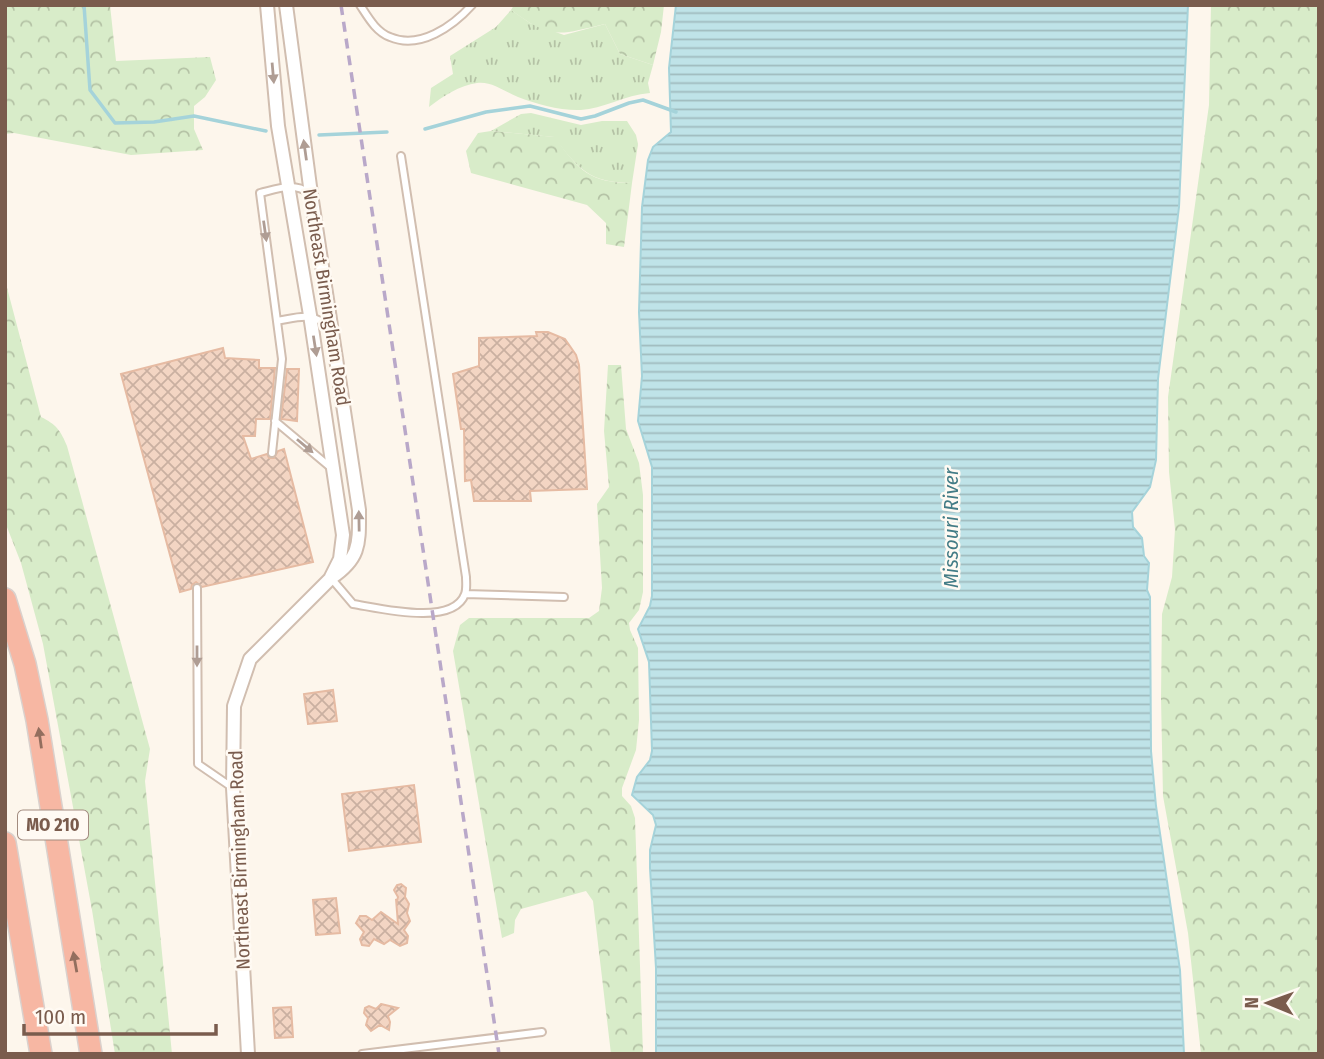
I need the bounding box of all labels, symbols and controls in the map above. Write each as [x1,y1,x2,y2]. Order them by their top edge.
one-way arrow [268,62,279,84]
one-way arrow [299,139,310,161]
street label: Northeast Birmingham Road [298,187,355,407]
one-way arrow [260,220,271,242]
one-way arrow [310,335,321,357]
one-way arrow [295,438,313,453]
water label: Missouri River [938,467,964,588]
one-way arrow [353,510,365,532]
one-way arrow [192,646,203,668]
one-way arrow [34,726,45,748]
street label: Northeast Birmingham Road [224,750,255,970]
road number: MO 210 [18,810,88,840]
one-way arrow [69,951,80,973]
north arrow [1233,968,1303,1038]
scale bar [24,992,217,1036]
text: N [1240,997,1263,1009]
text: 100 m [35,1004,86,1030]

